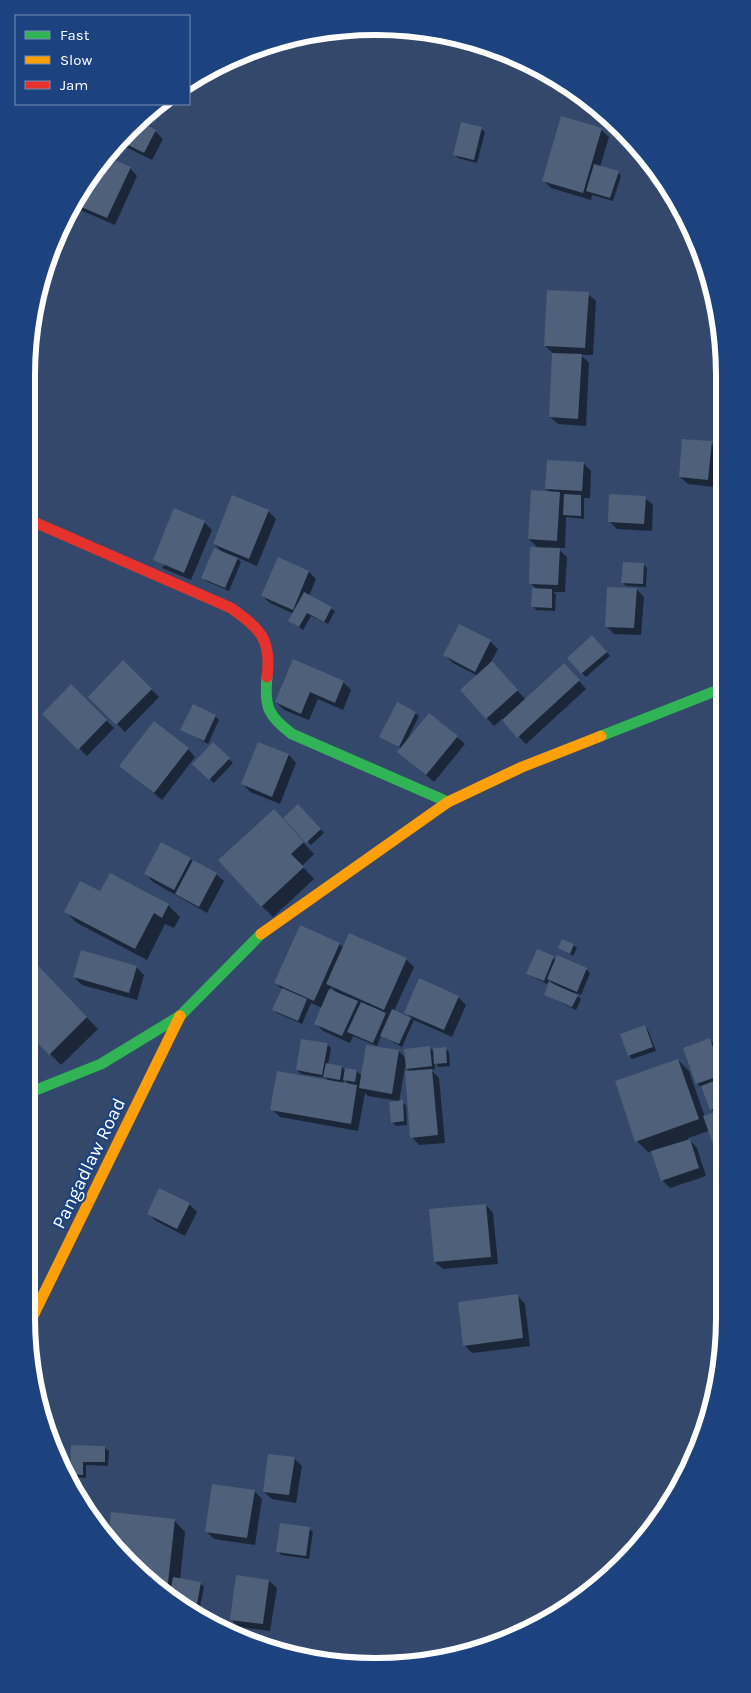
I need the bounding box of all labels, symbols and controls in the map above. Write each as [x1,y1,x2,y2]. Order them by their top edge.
legend [15,15,190,105]
text: Fast [60,26,90,44]
text: Slow [60,51,92,69]
text: Jam [60,76,88,94]
street label: Pangadlaw Road [48,1094,130,1232]

